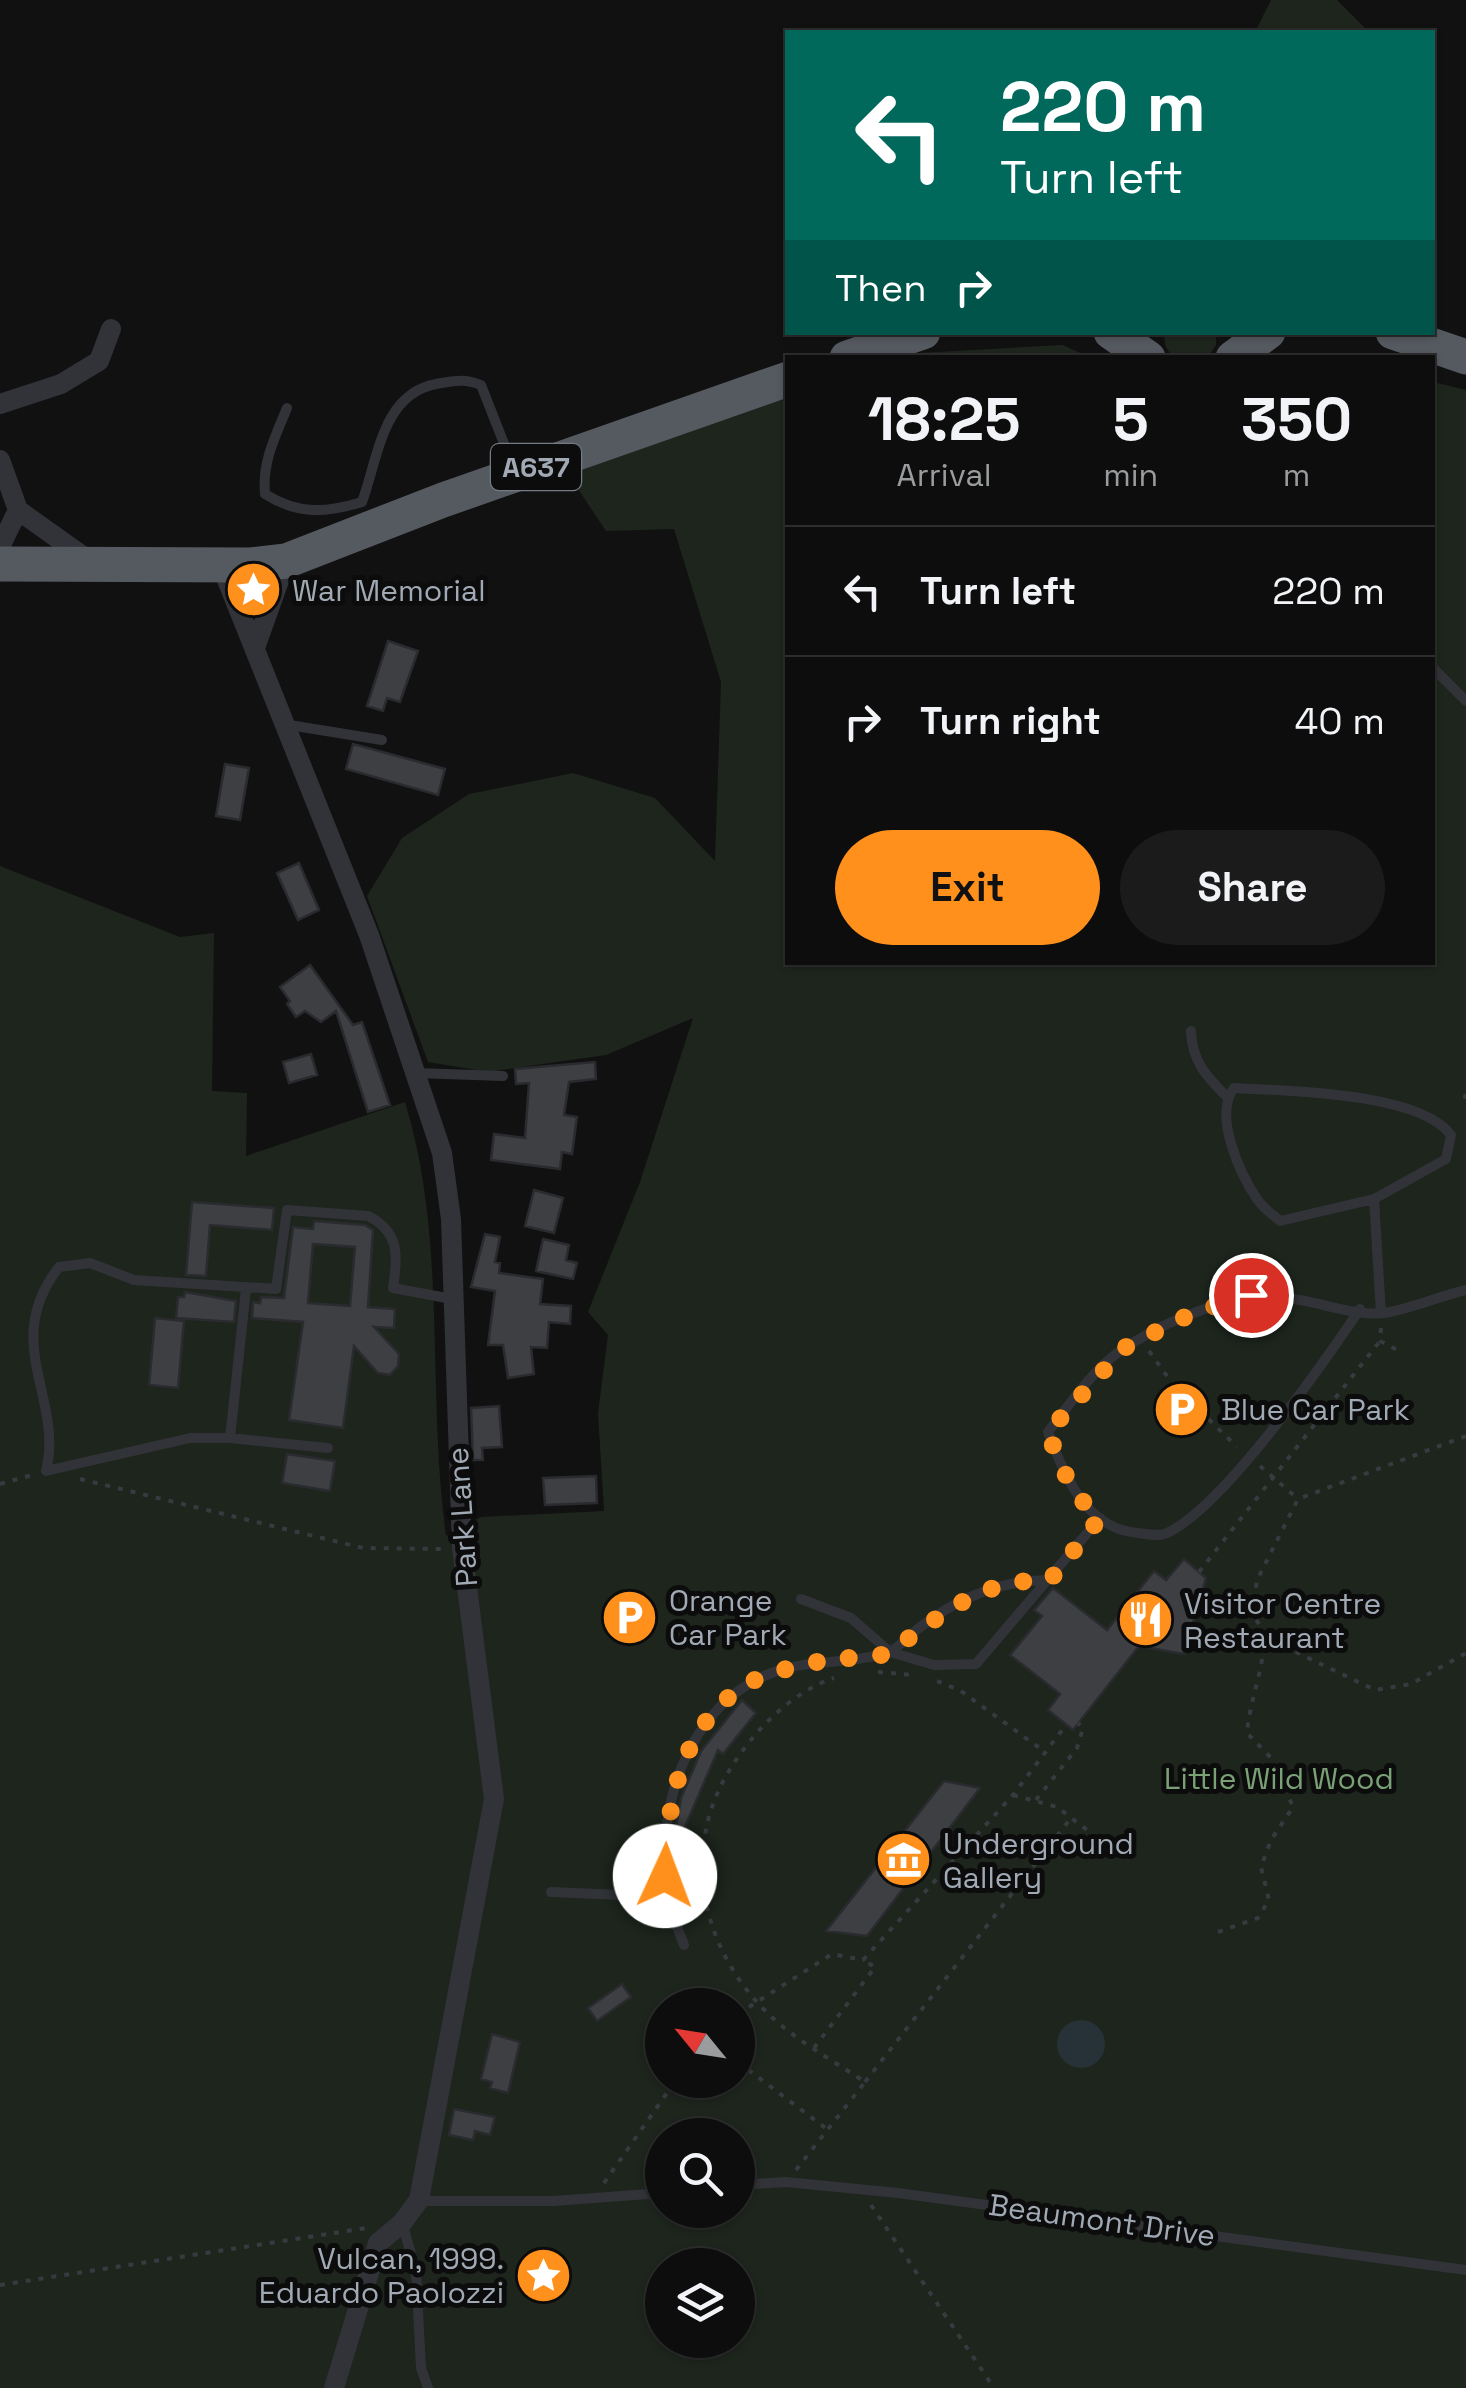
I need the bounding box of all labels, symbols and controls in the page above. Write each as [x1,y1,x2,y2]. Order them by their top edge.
text: 220 m [1000,62,1206,151]
icon: left [835,70,965,200]
text: Turn left [1000,149,1183,206]
icon: right [946,260,1001,315]
text: Then [835,264,926,312]
text: 18:25 [868,381,1020,458]
text: 5 [1113,381,1149,458]
text: 350 [1241,381,1352,458]
road number: A637 [491,444,581,490]
text: Arrival [897,455,992,495]
text: min [1103,455,1158,495]
text: m [1283,455,1310,495]
place icon: War Memorial [223,560,283,620]
icon: left [835,564,890,619]
text: Turn left [920,567,1076,615]
text: 220 m [1272,567,1385,615]
place label: War Memorial [292,571,486,610]
icon: right [835,694,890,749]
text: Turn right [920,697,1101,745]
text: 40 m [1294,697,1385,745]
button: Exit [835,830,1100,945]
button: Share [1120,830,1385,945]
pin [1209,1253,1294,1338]
icon: arrive [1224,1268,1279,1323]
parking icon: Blue Car Park [1152,1379,1212,1439]
place label: Blue Car Park [1221,1390,1410,1429]
street label: Park Lane [438,1446,486,1588]
place label: Orange Car Park [669,1581,787,1654]
place label: Visitor Centre Restaurant [1184,1584,1381,1657]
parking icon: Orange Car Park [600,1587,660,1647]
restaurant icon: Visitor Centre Restaurant [1115,1590,1175,1650]
park label: Little Wild Wood [1164,1759,1394,1798]
position arrow [613,1824,717,1928]
place label: Underground Gallery [943,1824,1134,1897]
museum icon: Underground Gallery [874,1830,934,1890]
north arrow [645,1988,755,2098]
map controls [645,1988,755,2358]
button: search [645,2118,755,2228]
street label: Beaumont Drive [986,2185,1218,2255]
place label: Vulcan, 1999. Eduardo Paolozzi [259,2239,504,2312]
place icon: Vulcan, 1999. Eduardo Paolozzi [513,2245,573,2305]
button: layers [645,2248,755,2358]

